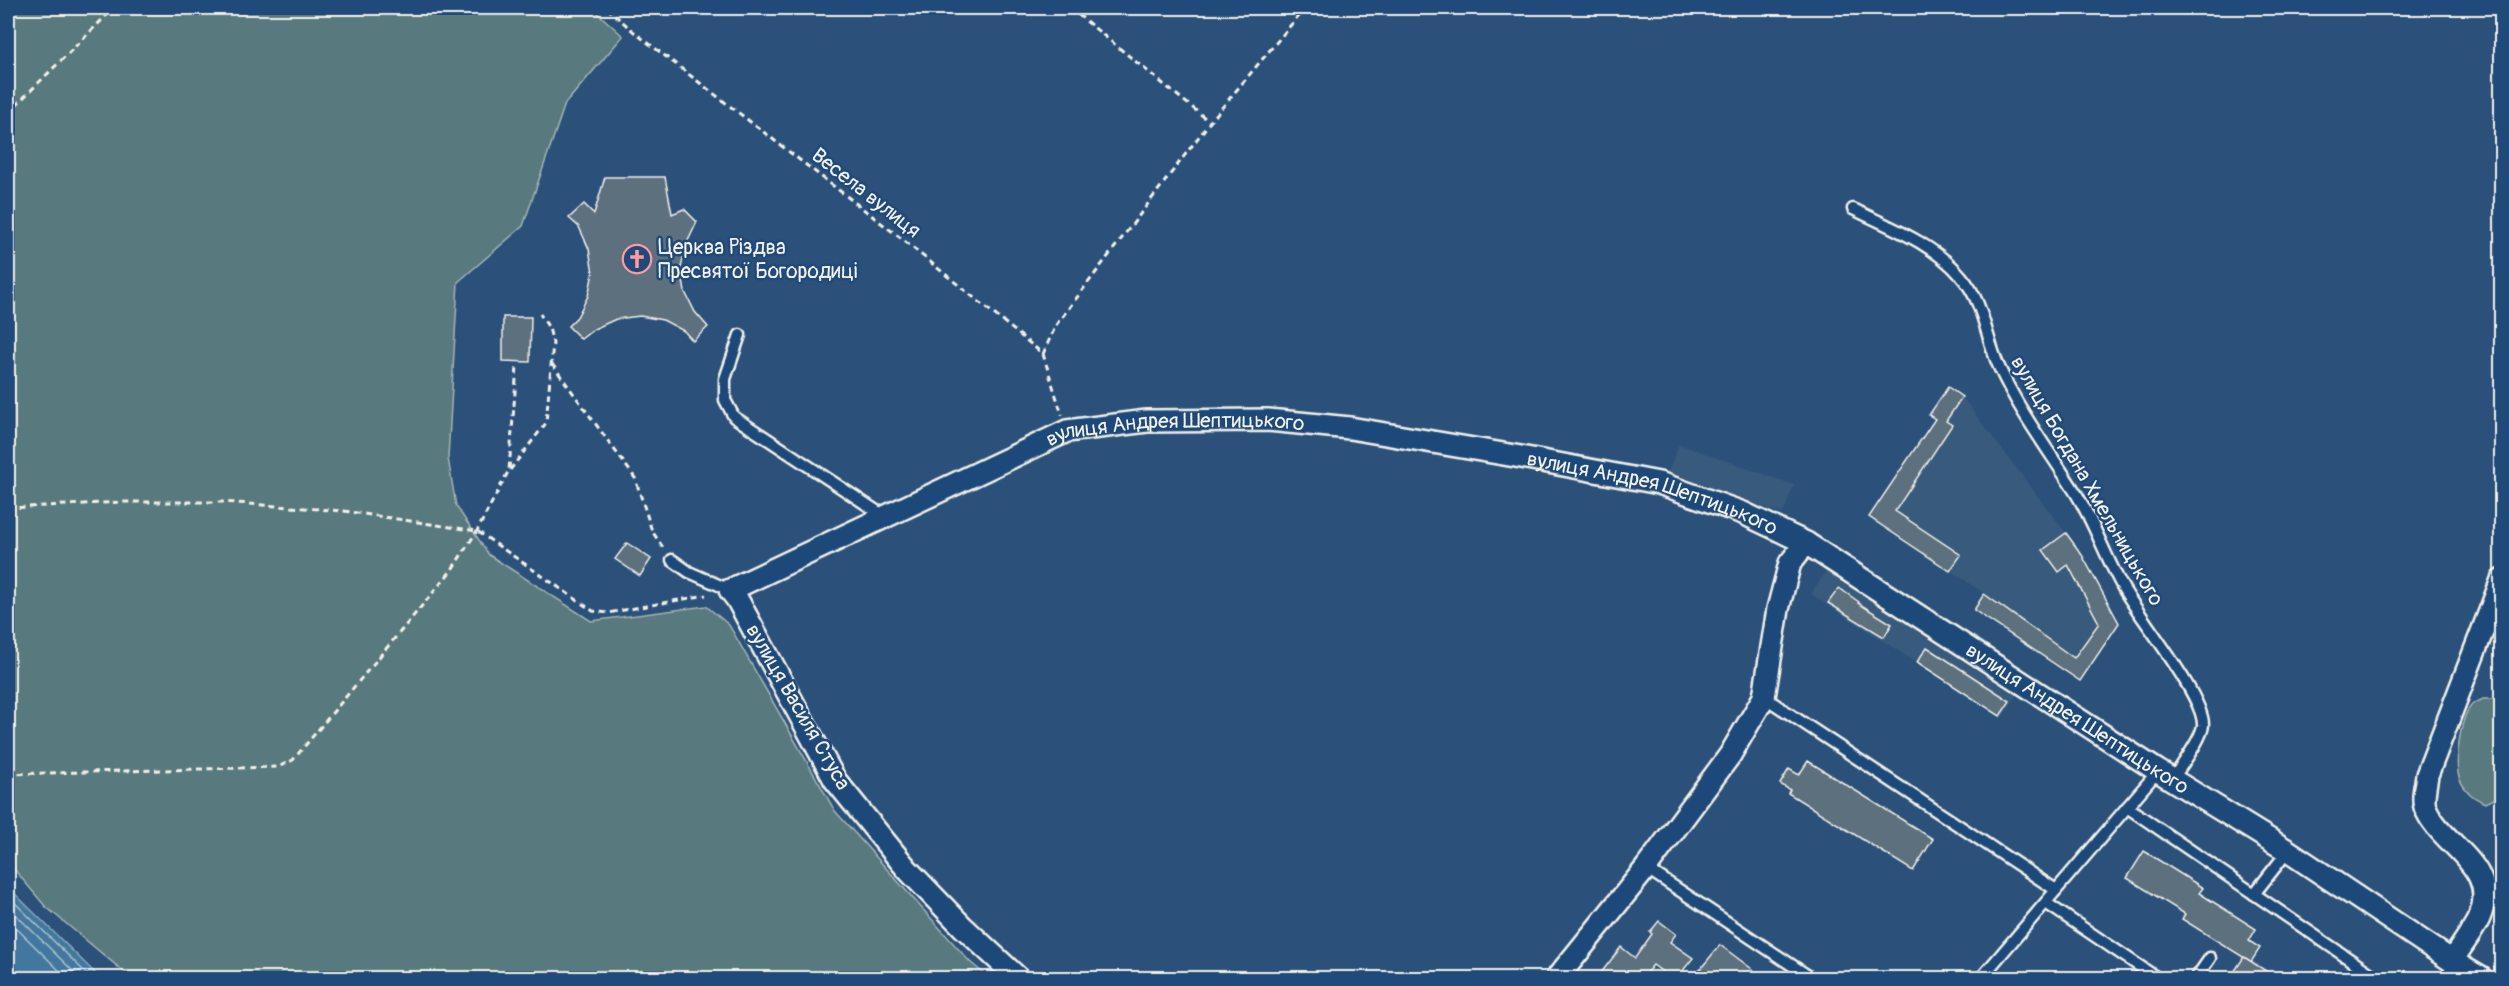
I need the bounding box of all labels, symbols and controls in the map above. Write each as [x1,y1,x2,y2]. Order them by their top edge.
street label: Весела вулиця [806,142,926,244]
place label: Церква Різдва Пресвятої Богородиці [658,234,858,285]
church icon: Церква Різдва Пресвятої Богородиці [621,243,653,275]
street label: вулиця Богдана Хмельницького [2004,351,2170,611]
street label: вулиця Андрея Шептицького [1041,406,1306,453]
street label: вулиця Андрея Шептицького [1525,445,1782,541]
street label: вулиця Василя Стуса [739,619,857,795]
street label: вулиця Андрея Шептицького [1961,637,2194,800]

